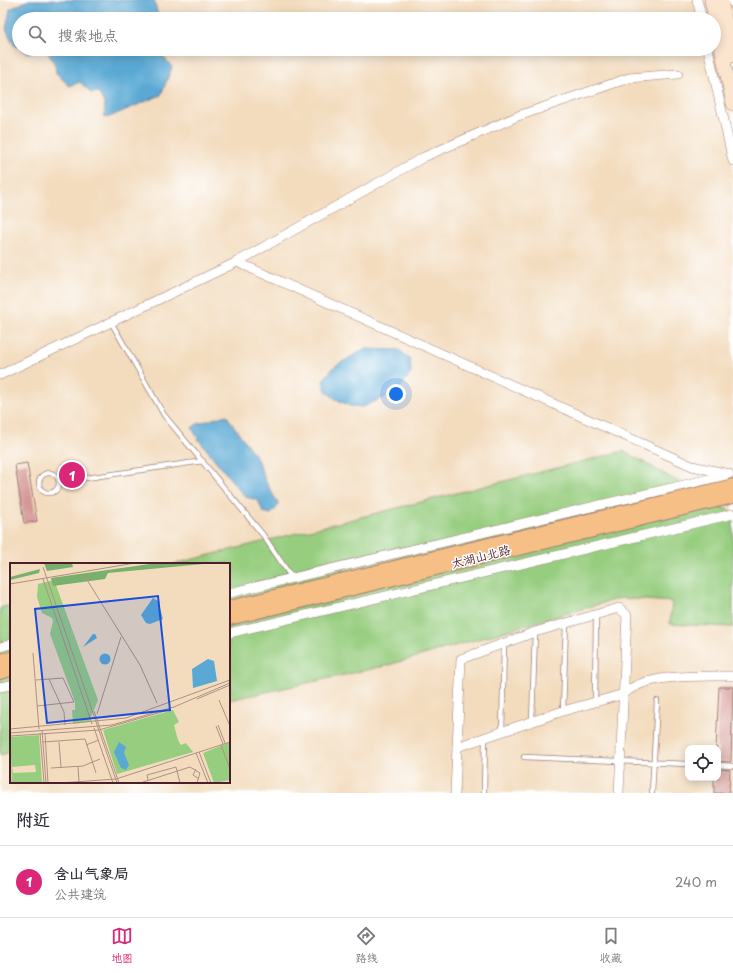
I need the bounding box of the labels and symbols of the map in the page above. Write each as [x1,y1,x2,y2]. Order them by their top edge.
your location [386,384,406,404]
pin: 1 [59,460,85,490]
street label: 太湖山北路 [449,540,512,572]
inset map [10,563,230,783]

